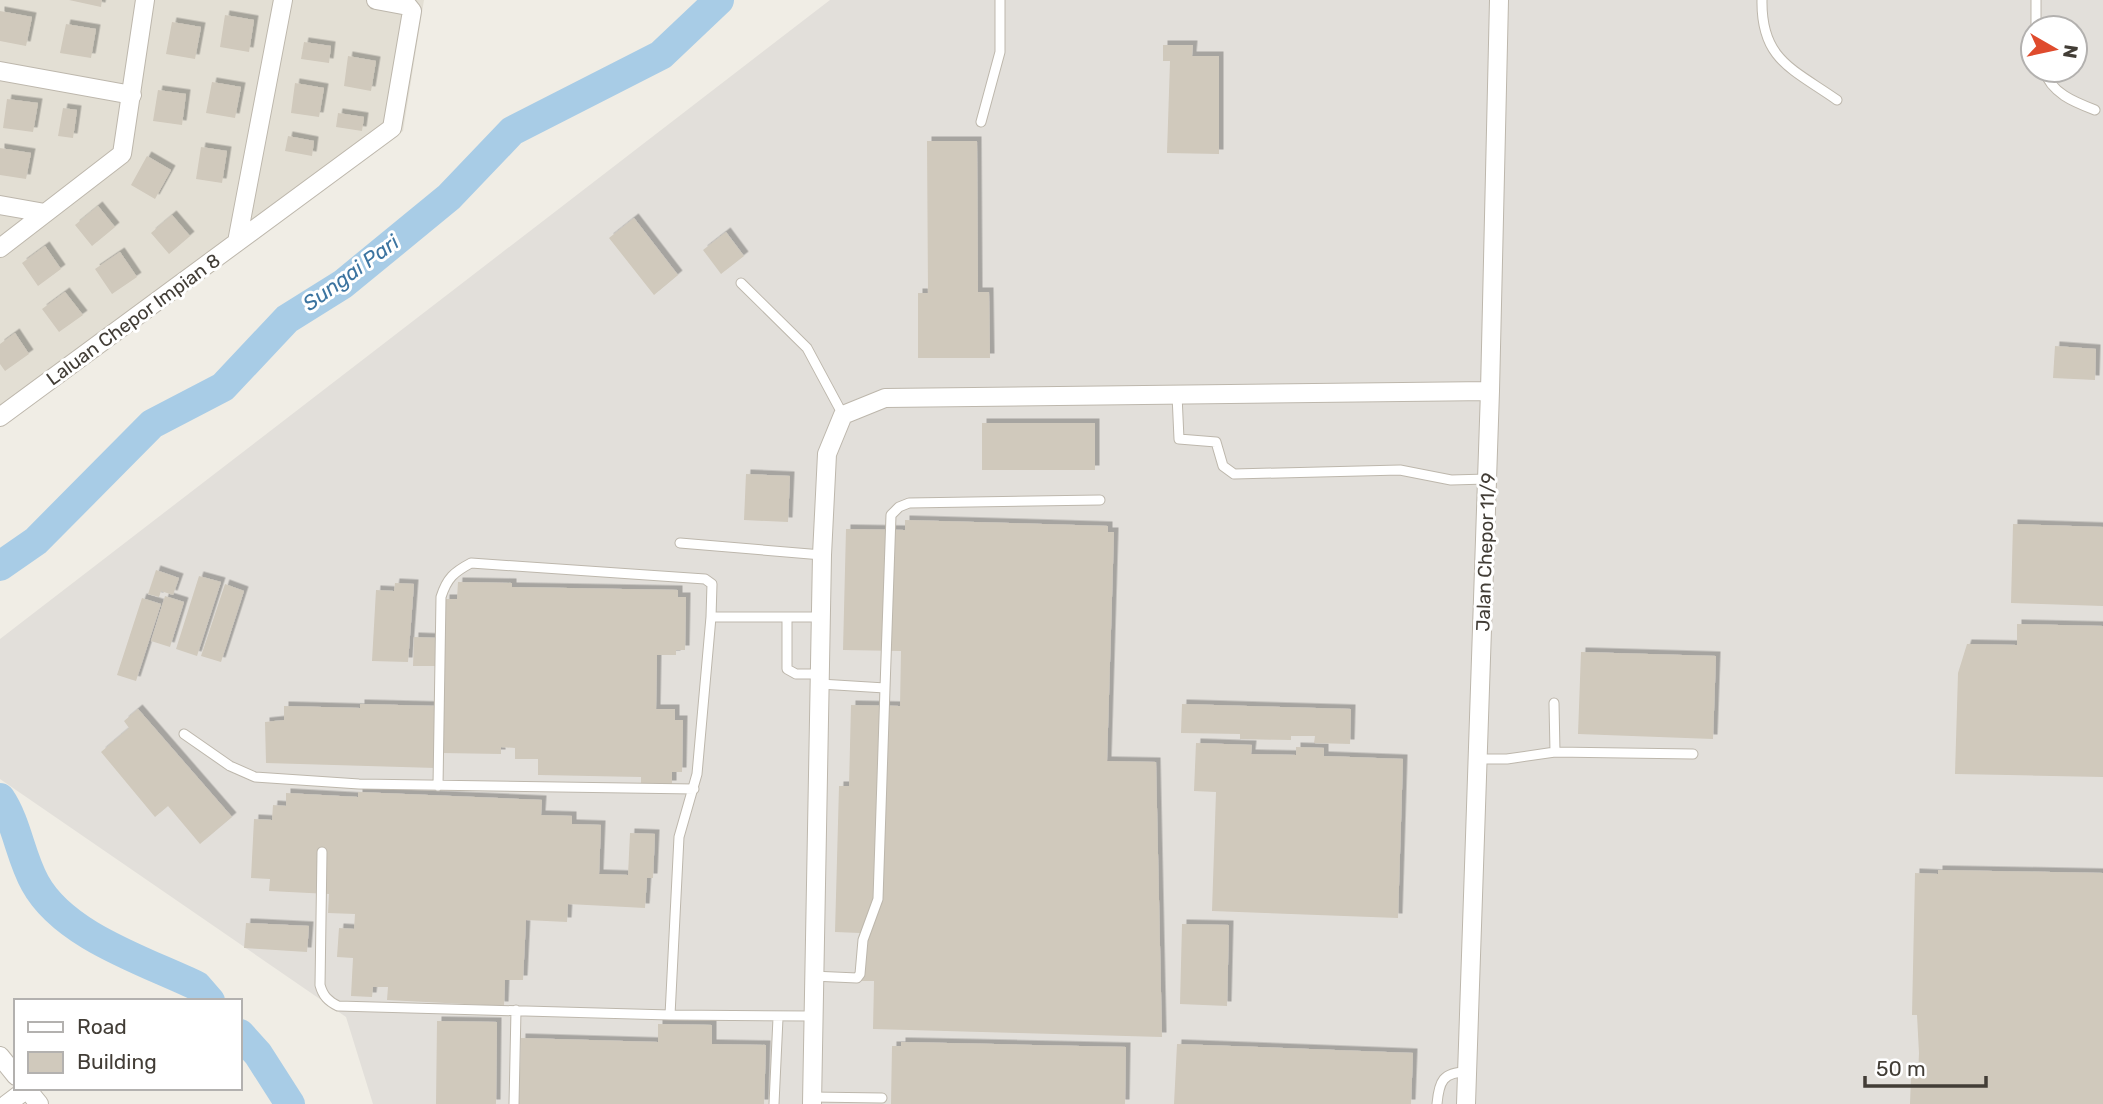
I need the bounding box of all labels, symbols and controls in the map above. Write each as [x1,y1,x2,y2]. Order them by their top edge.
north arrow [2019,14,2089,84]
text: N [2058,43,2083,60]
water label: Sungai Pari [298,229,404,316]
street label: Laluan Chepor Impian 8 [42,249,225,390]
street label: Jalan Chepor 11/9 [1471,472,1500,632]
legend [14,999,242,1090]
text: Road [77,1014,127,1039]
scale bar [1865,1044,1986,1088]
text: Building [77,1049,157,1074]
text: 50 m [1876,1056,1926,1081]

